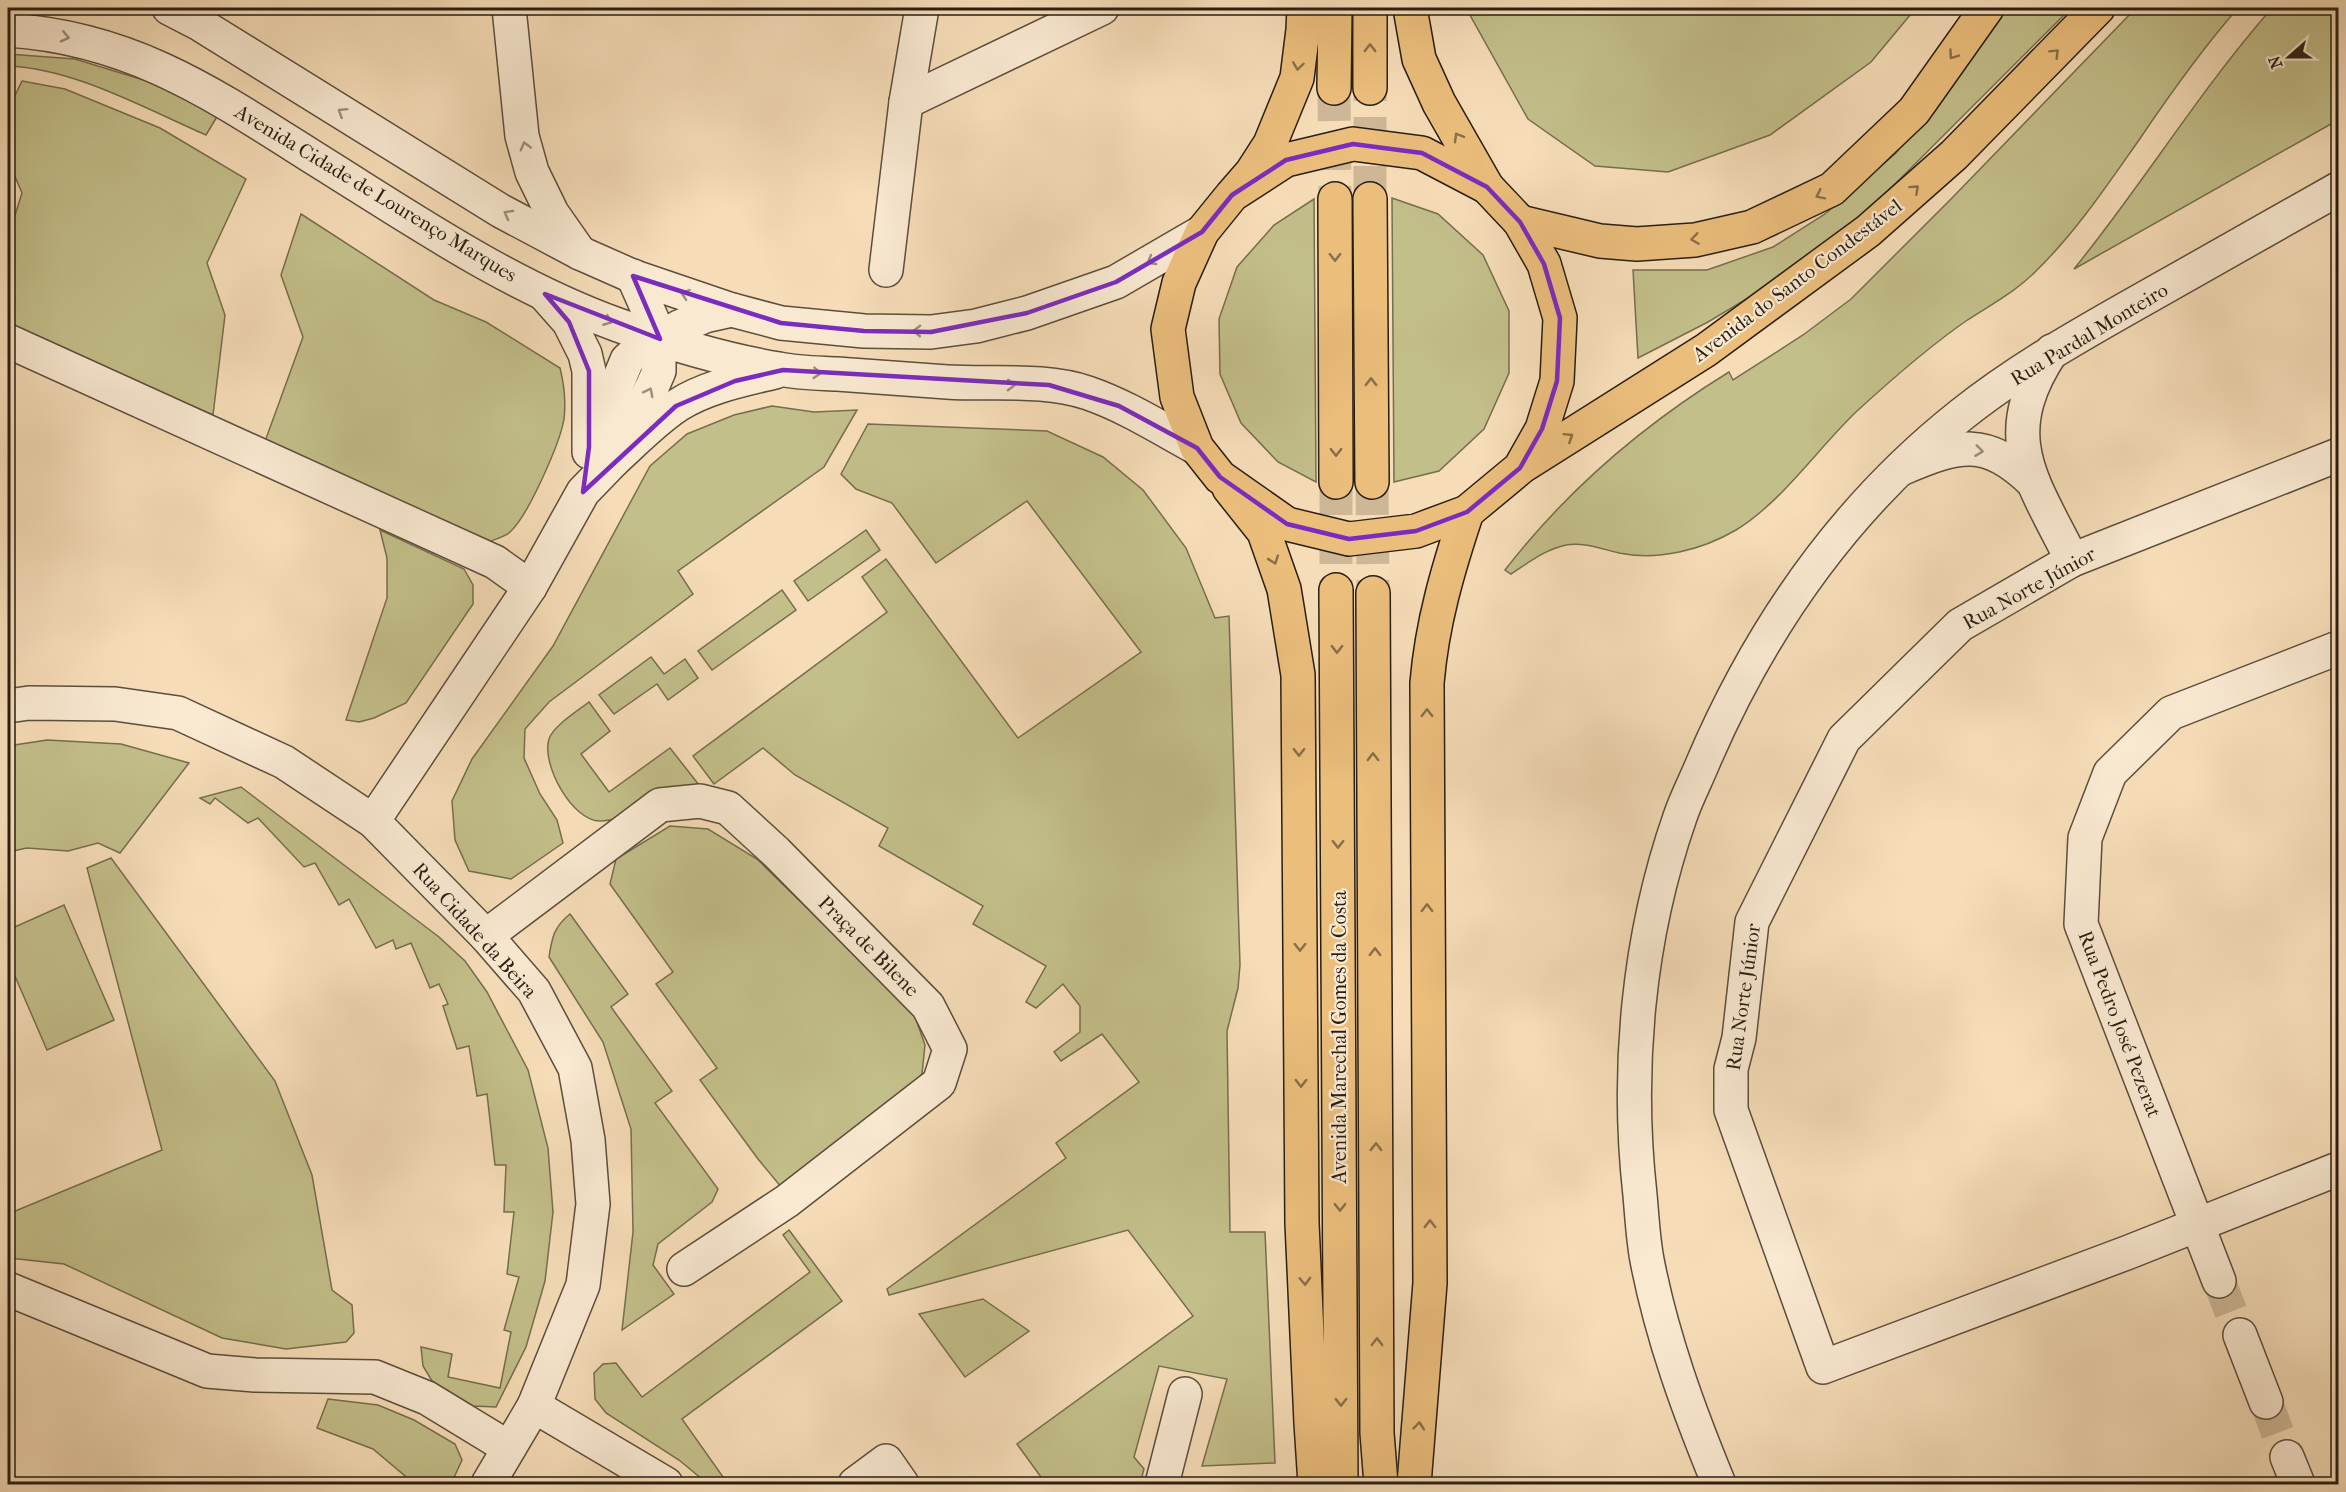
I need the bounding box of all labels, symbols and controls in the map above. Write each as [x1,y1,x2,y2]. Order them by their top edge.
north arrow [2259,27,2319,87]
one-way arrow [60,30,70,43]
one-way arrow [1364,43,1376,52]
one-way arrow [1949,49,1960,60]
one-way arrow [2048,50,2059,60]
text: N [2264,52,2287,71]
one-way arrow [1293,61,1305,70]
street label: Avenida Cidade de Lourenço Marques [230,99,521,287]
one-way arrow [338,107,348,119]
one-way arrow [1454,133,1465,143]
one-way arrow [520,141,532,152]
one-way arrow [1908,185,1919,196]
one-way arrow [1815,187,1826,199]
street label: Avenida do Santo Condestável [1687,194,1907,367]
one-way arrow [504,210,514,221]
one-way arrow [1690,233,1699,245]
one-way arrow [1329,253,1341,262]
one-way arrow [1147,254,1157,266]
street label: Rua Pardal Monteiro [2006,278,2172,390]
one-way arrow [680,289,691,302]
one-way arrow [602,314,613,326]
one-way arrow [913,325,922,338]
one-way arrow [812,366,821,379]
one-way arrow [1365,377,1377,386]
one-way arrow [1007,378,1016,391]
one-way arrow [642,387,654,398]
one-way arrow [1563,432,1573,444]
one-way arrow [1974,444,1983,457]
one-way arrow [1330,448,1342,457]
street label: Rua Norte Júnior [1959,542,2100,634]
one-way arrow [1267,554,1280,565]
one-way arrow [1331,644,1343,653]
one-way arrow [1421,709,1433,718]
one-way arrow [1293,748,1305,757]
one-way arrow [1367,753,1380,762]
one-way arrow [1332,839,1344,848]
street label: Rua Cidade da Beira [408,858,542,1003]
street label: Avenida Marechal Gomes da Costa [1328,890,1351,1184]
street label: Praça de Bilene [814,891,924,1002]
one-way arrow [1421,904,1433,913]
street label: Rua Norte Júnior [1722,922,1765,1072]
street label: Rua Pedro José Pezerat [2073,928,2166,1121]
one-way arrow [1294,943,1307,952]
one-way arrow [1369,948,1381,957]
one-way arrow [1295,1078,1308,1087]
one-way arrow [1370,1143,1382,1152]
one-way arrow [1334,1202,1346,1211]
one-way arrow [1424,1220,1436,1229]
one-way arrow [1298,1277,1311,1286]
one-way arrow [1371,1338,1383,1347]
one-way arrow [1335,1397,1348,1406]
one-way arrow [1412,1422,1425,1431]

